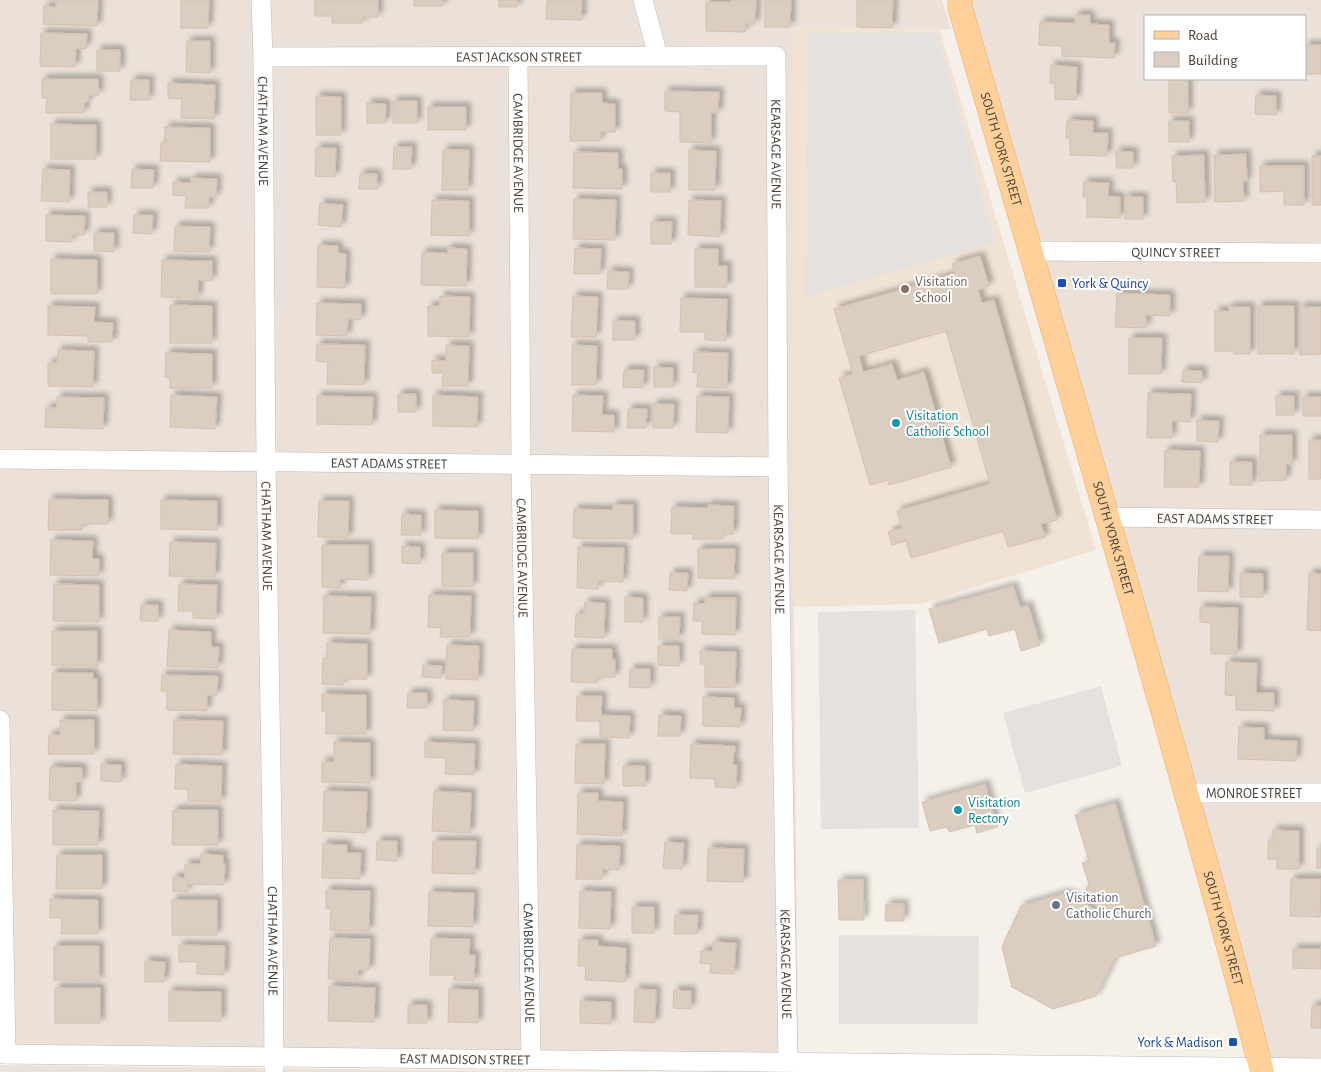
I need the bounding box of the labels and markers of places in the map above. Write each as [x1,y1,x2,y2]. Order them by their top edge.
place label: Visitation School [915,275,968,305]
marker: York & Quincy [1056,277,1068,289]
place label: York & Quincy [1072,277,1149,291]
marker: Visitation School [899,283,911,295]
place label: Visitation Catholic School [906,409,989,439]
marker: Visitation Catholic School [890,417,902,429]
place label: Visitation Rectory [968,796,1021,826]
marker: Visitation Rectory [952,804,964,816]
place label: Visitation Catholic Church [1066,891,1152,921]
marker: Visitation Catholic Church [1050,899,1062,911]
place label: York & Madison [1137,1036,1223,1050]
marker: York & Madison [1227,1036,1239,1048]

